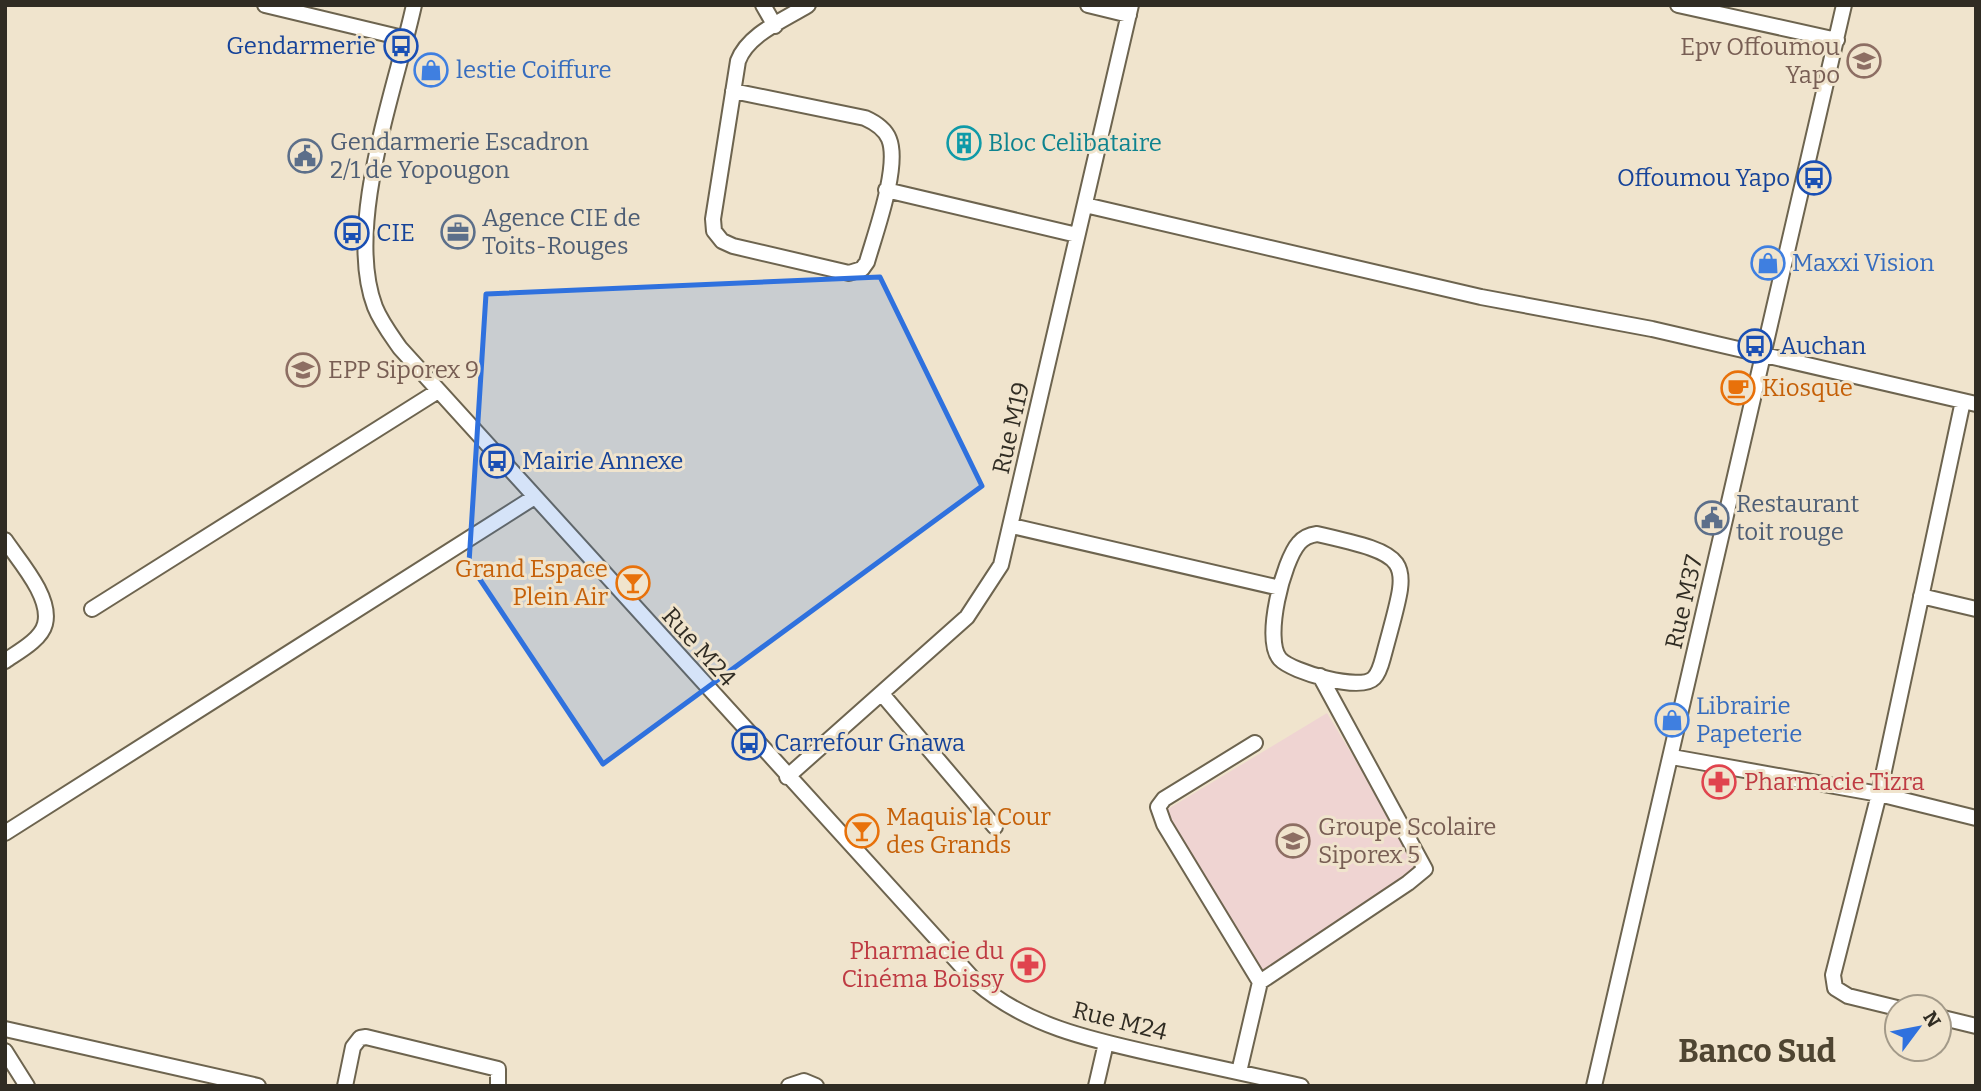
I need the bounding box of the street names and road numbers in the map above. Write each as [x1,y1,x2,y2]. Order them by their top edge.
street label: Rue M19 [987,379,1035,477]
street label: Rue M37 [1660,552,1708,652]
street label: Rue M24 [656,602,742,692]
street label: Rue M24 [1070,996,1170,1046]

